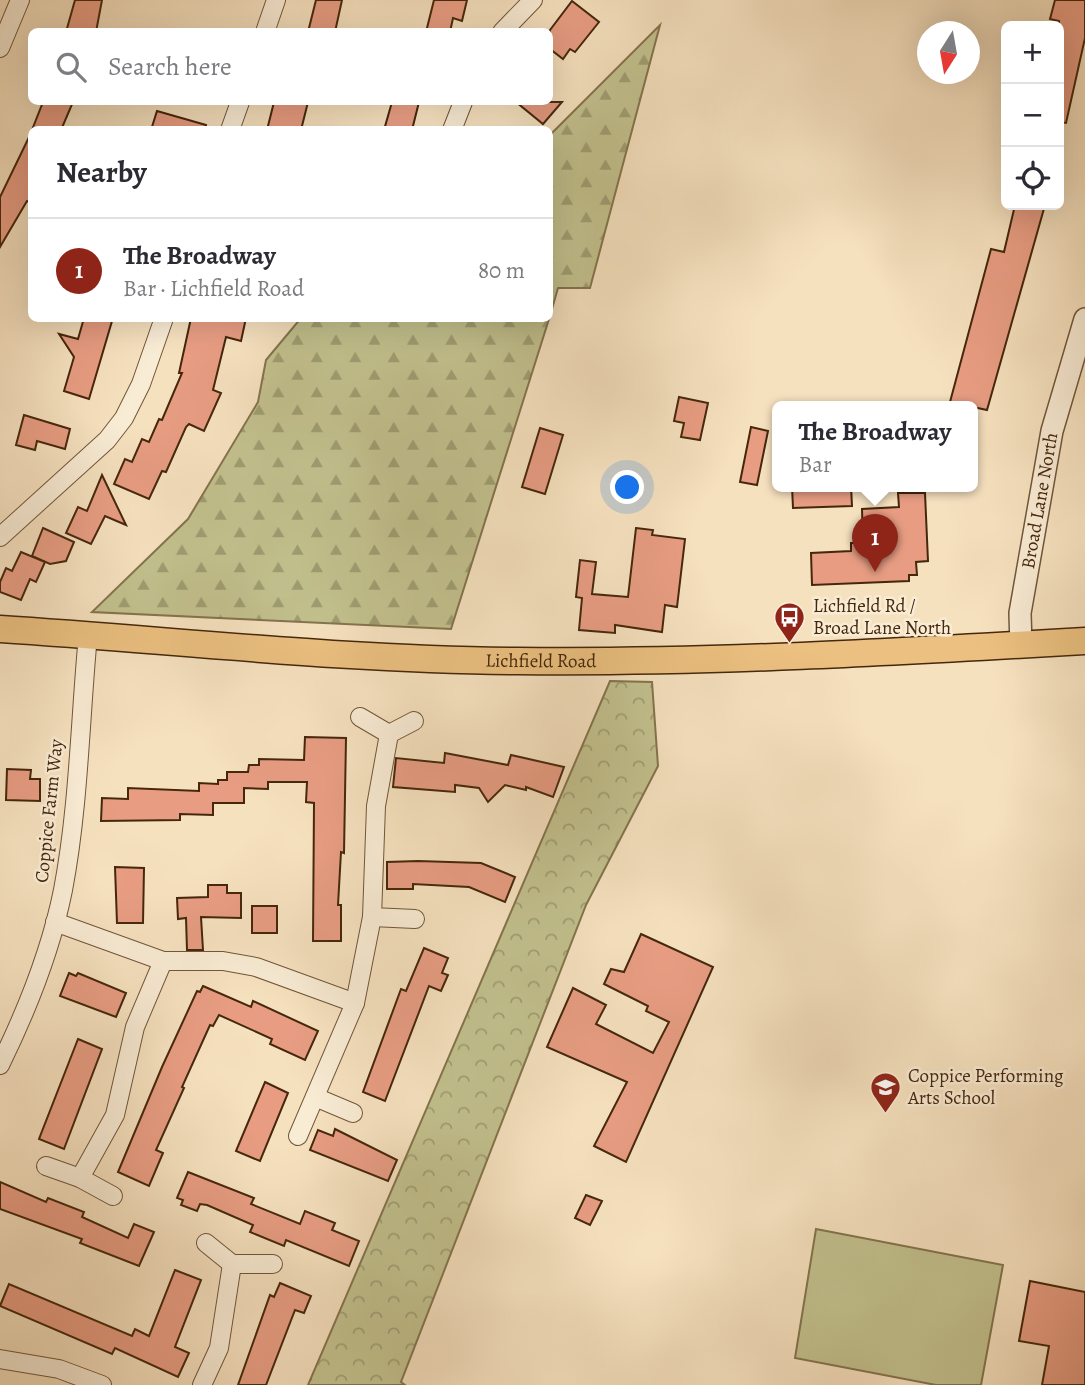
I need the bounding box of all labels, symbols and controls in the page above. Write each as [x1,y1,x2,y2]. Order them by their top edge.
north arrow [917,21,980,84]
map controls [1001,21,1064,210]
button: + [1001,21,1064,84]
search box [28,28,553,105]
icon: search [52,48,90,86]
text: Search here [108,49,232,84]
button: − [1001,84,1064,147]
button: locate [1001,147,1064,210]
text: Nearby [56,152,147,192]
text: The Broadway [123,238,276,273]
text: 1 [75,255,83,286]
text: 80 m [478,255,525,286]
text: Bar · Lichfield Road [123,273,304,304]
popup [772,401,978,492]
text: The Broadway [799,414,951,449]
street label: Broad Lane North [1015,430,1065,571]
text: Bar [799,449,832,480]
your location [610,470,644,504]
pin: 1 [852,514,898,572]
place label: Lichfield Rd / Broad Lane North [813,593,951,641]
bus stop icon: Lichfield Rd / Broad Lane North [773,600,807,644]
street label: Lichfield Road [485,648,597,674]
street label: Coppice Farm Way [29,737,70,884]
place label: Coppice Performing Arts School [907,1063,1064,1111]
school or university icon: Coppice Performing Arts School [868,1070,902,1114]

